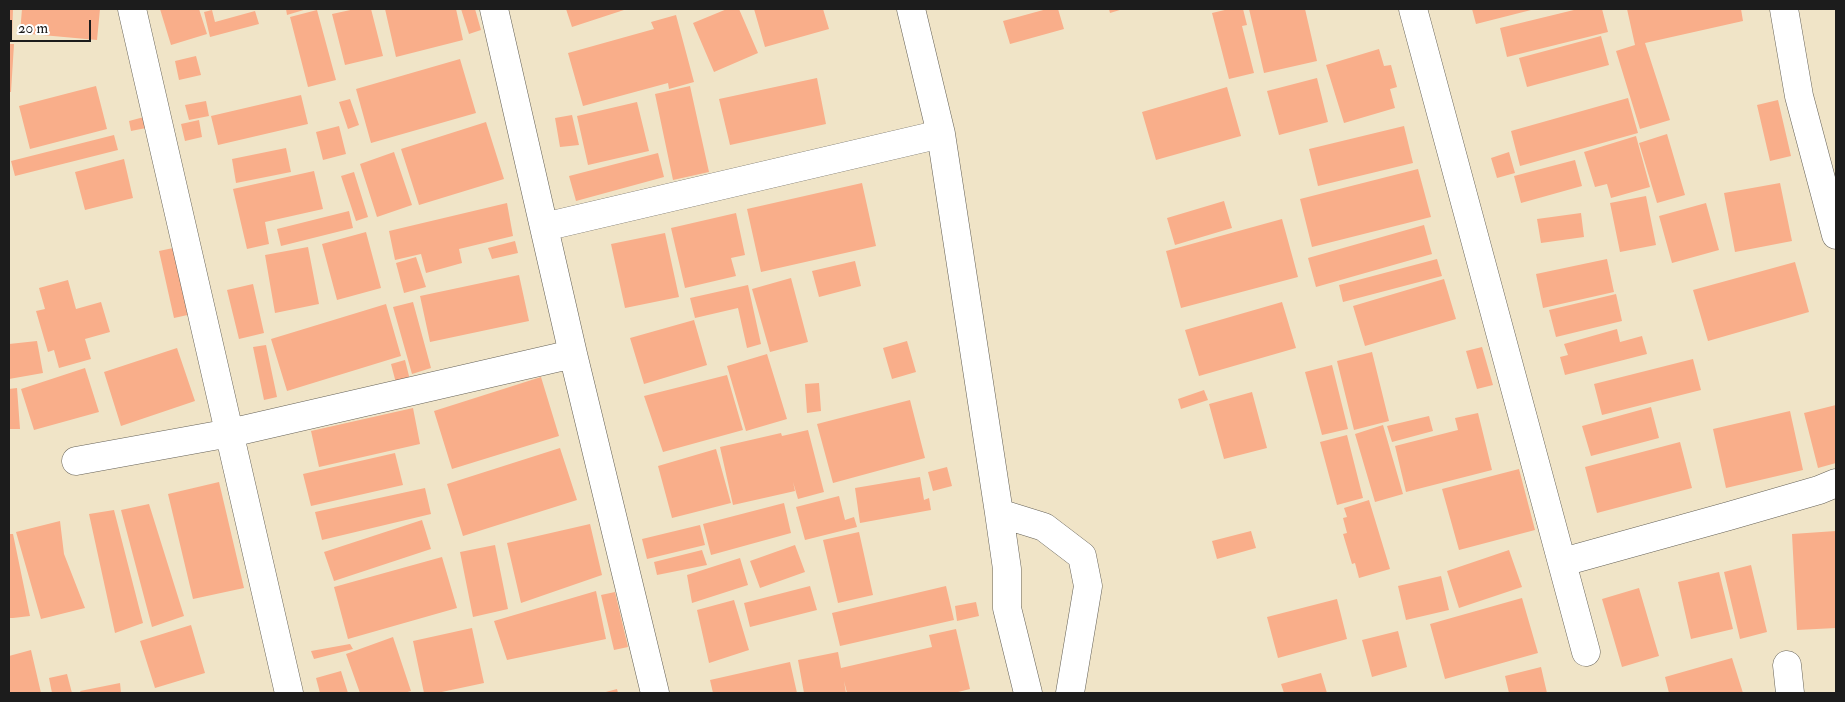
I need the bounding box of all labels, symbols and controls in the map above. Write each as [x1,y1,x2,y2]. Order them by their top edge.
scale bar [12,10,94,42]
text: 20 m [18,19,48,38]

